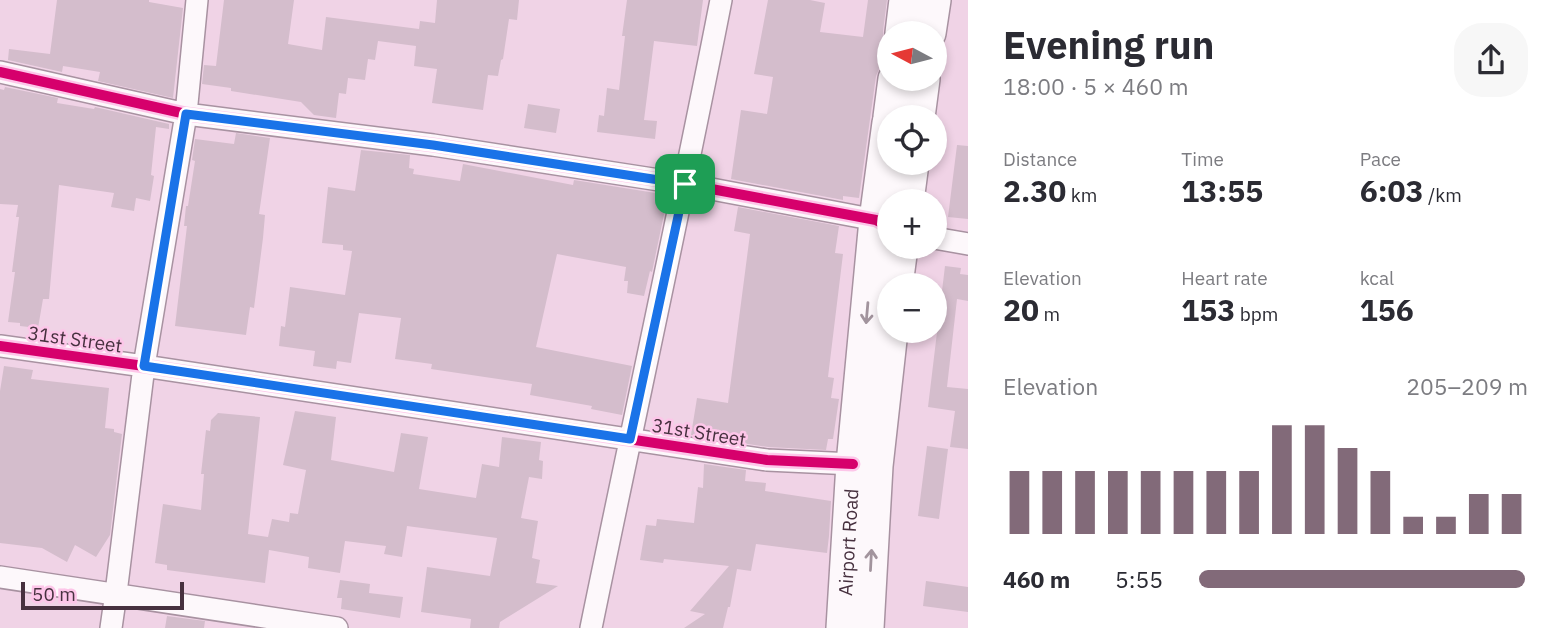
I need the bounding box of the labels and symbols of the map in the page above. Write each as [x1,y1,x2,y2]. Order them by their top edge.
north arrow [877,21,947,91]
pin [655,154,715,214]
one-way arrow [860,301,873,324]
street label: 31st Street [26,320,124,358]
street label: 31st Street [650,413,748,451]
street label: Airport Road [833,488,863,597]
one-way arrow [864,549,877,572]
scale bar [21,579,184,611]

